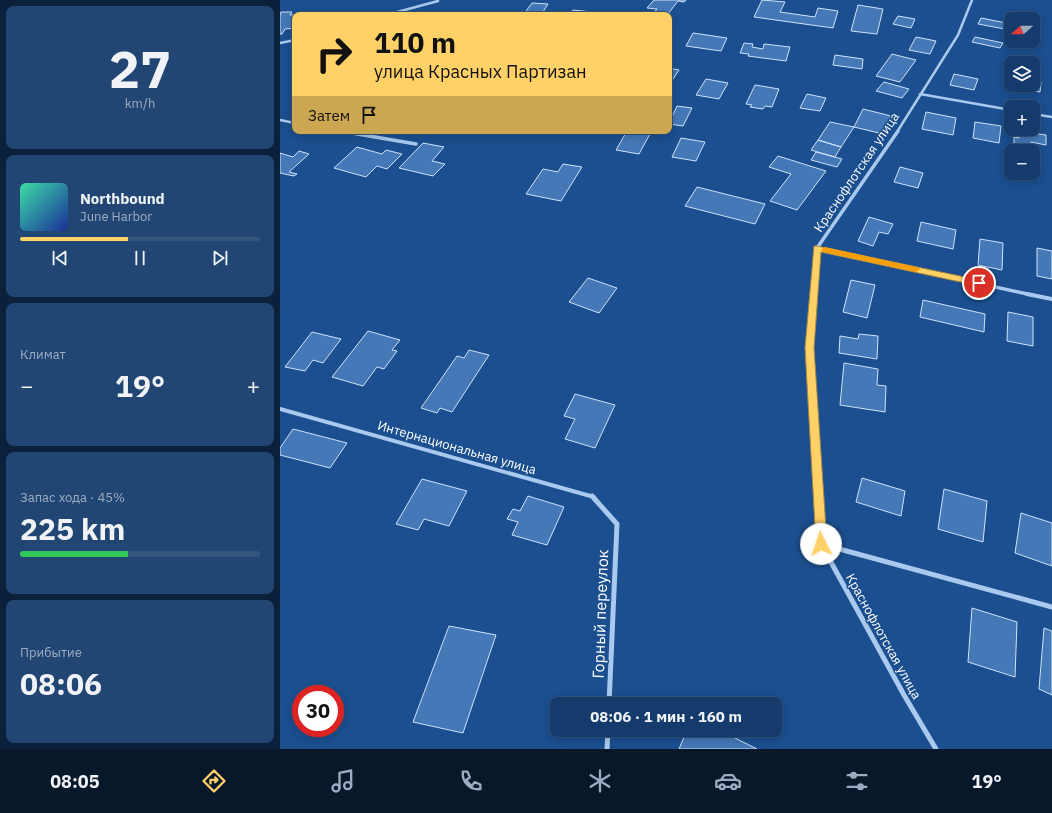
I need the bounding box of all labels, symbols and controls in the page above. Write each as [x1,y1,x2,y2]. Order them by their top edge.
north arrow [1004,12,1040,48]
map controls [1004,12,1040,180]
text: 110 m [374,24,456,61]
icon: right [308,28,360,80]
text: 27 [109,35,171,102]
button: layers [1004,56,1040,92]
text: улица Красных Партизан [374,60,587,83]
text: km/h [125,95,155,112]
button: + [1004,100,1040,136]
icon: arrive [358,104,380,126]
text: Затем [308,106,350,125]
street label: Краснофлотская улица [810,109,903,236]
button: − [1004,144,1040,180]
text: Northbound [80,189,165,208]
text: June Harbor [80,208,152,225]
icon: previous [49,247,71,269]
icon: pause [129,247,151,269]
icon: next [209,247,231,269]
pin [962,266,996,300]
icon: arrive [968,272,990,294]
text: Климат [20,346,66,363]
text: 19° [115,366,165,405]
text: − [20,371,33,400]
text: + [247,371,260,400]
street label: Интернациональная улица [376,417,538,478]
text: Запас хода · 45% [20,489,125,506]
text: 225 km [20,509,125,548]
position arrow [800,523,842,565]
street label: Горный переулок [588,549,612,679]
street label: Краснофлотская улица [842,570,925,702]
text: Прибытие [20,644,82,661]
text: 08:06 [20,664,102,703]
speed limit sign: 30 [292,685,344,737]
text: 08:06 · 1 мин · 160 m [590,707,742,726]
icon: directions [200,767,228,795]
icon: music [329,767,357,795]
icon: phone [457,767,485,795]
icon: climate [586,767,614,795]
icon: car [714,767,742,795]
icon: filters [843,767,871,795]
text: 08:05 [50,770,99,793]
text: 19° [972,770,1002,793]

